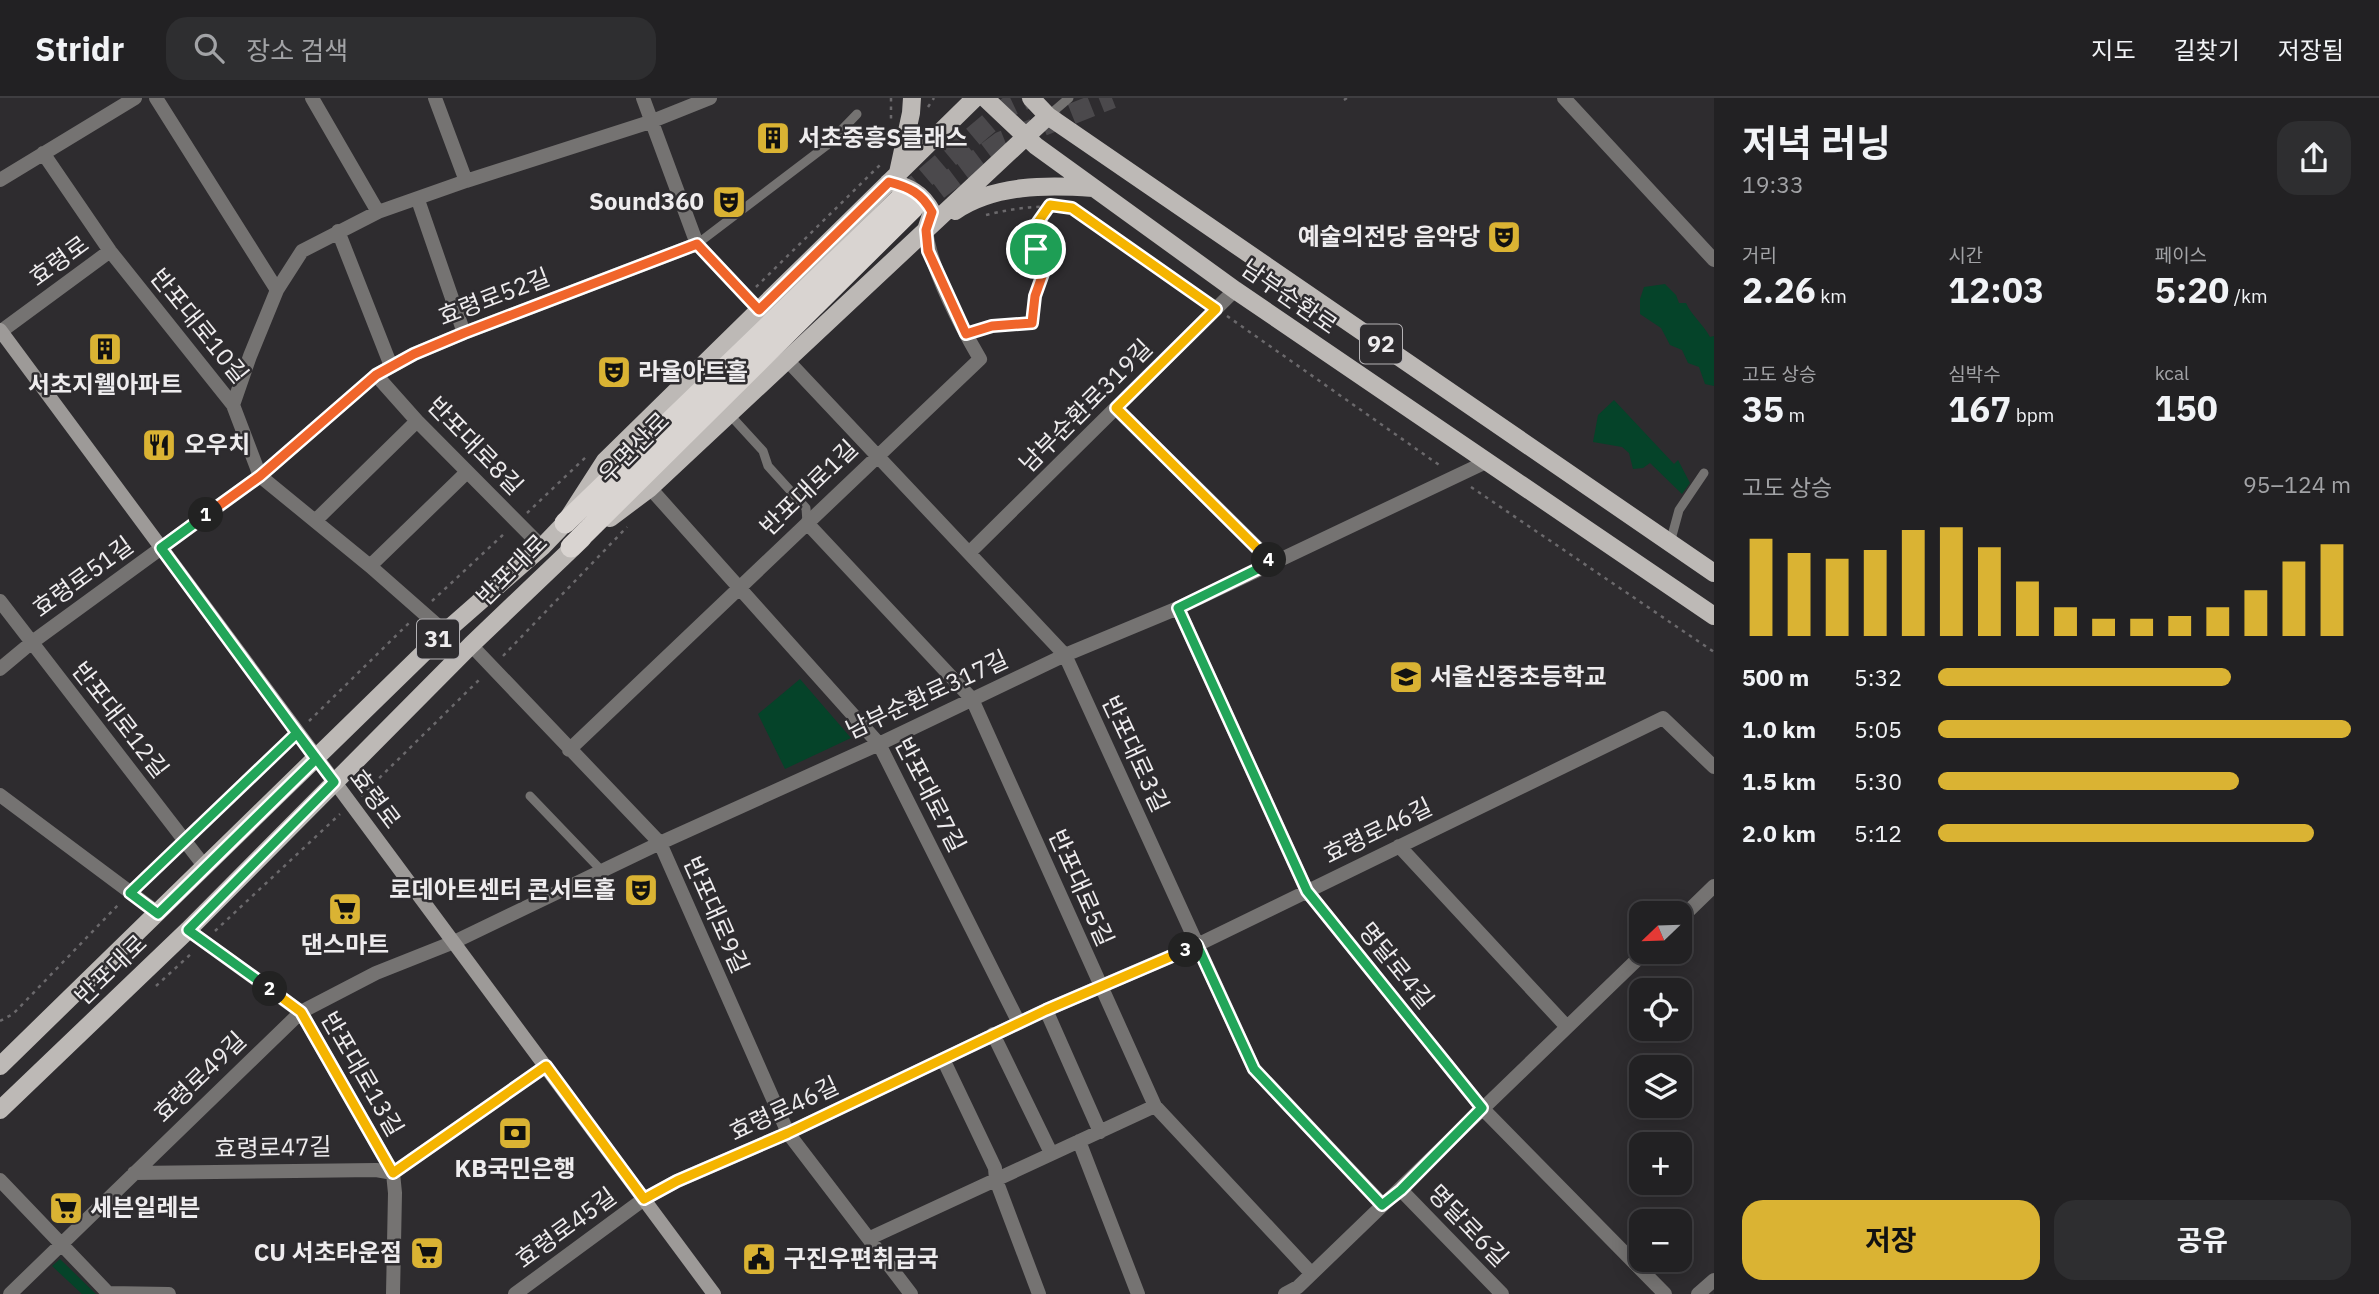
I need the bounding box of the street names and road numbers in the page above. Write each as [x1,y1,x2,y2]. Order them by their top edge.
street label: 효령로 [22,228,95,293]
street label: 남부순환로 [1235,251,1344,341]
street label: 효령로52길 [433,260,554,332]
street label: 반포대로10길 [144,261,256,390]
road number: 92 [1360,325,1402,364]
street label: 남부순환로319길 [1012,332,1159,479]
street label: 반포대로8길 [421,389,531,501]
street label: 우면산로 [591,405,676,490]
street label: 반포대로1길 [752,432,864,542]
street label: 반포대로 [469,527,554,612]
street label: 효령로51길 [26,529,139,624]
road number: 31 [417,620,459,659]
street label: 남부순환로317길 [840,642,1013,746]
street label: 반포대로12길 [65,655,176,784]
street label: 반포대로3길 [1095,690,1177,817]
street label: 반포대로7길 [888,732,973,857]
street label: 효령로 [343,762,409,834]
street label: 효령로46길 [1318,790,1437,870]
street label: 반포대로5길 [1042,824,1122,951]
street label: 반포대로9길 [677,851,757,978]
street label: 명달로4길 [1352,915,1442,1015]
street label: 반포대로 [67,927,153,1011]
street label: 반포대로13길 [314,1005,412,1142]
street label: 효령로49길 [146,1024,253,1128]
street label: 효령로46길 [724,1069,843,1147]
street label: 효령로47길 [214,1130,332,1164]
street label: 명달로6길 [1422,1177,1516,1273]
street label: 효령로45길 [509,1180,622,1275]

